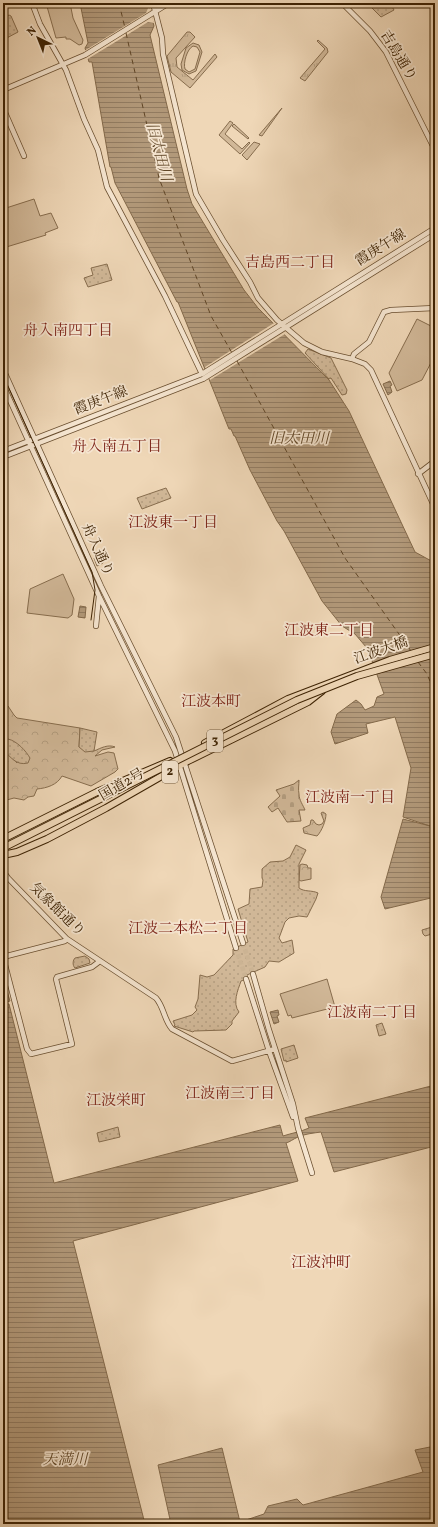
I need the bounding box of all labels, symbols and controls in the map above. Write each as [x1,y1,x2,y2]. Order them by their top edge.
north arrow [18,18,58,58]
text: N [24,24,40,40]
street label: 吉島通り [375,27,421,85]
water label: 旧太田川 [140,120,176,186]
street label: 霞庚午線 [352,225,410,271]
district label: 吉島西二丁目 [245,253,335,274]
district label: 舟入南四丁目 [23,321,113,342]
street label: 霞庚午線 [71,382,131,420]
water label: 旧太田川 [269,429,331,450]
district label: 舟入南五丁目 [72,437,162,458]
district label: 江波東一丁目 [128,513,218,534]
street label: 舟入通り [77,521,117,579]
district label: 江波東二丁目 [284,621,374,642]
street label: 江波大橋 [351,633,411,669]
district label: 江波本町 [181,692,241,713]
road number: 3 [207,730,223,752]
road number: 2 [162,761,178,783]
street label: 国道2号 [96,764,148,806]
district label: 江波南一丁目 [305,788,395,809]
street label: 気象館通り [25,879,89,941]
district label: 江波二本松二丁目 [128,919,248,940]
district label: 江波南二丁目 [327,1003,417,1024]
district label: 江波南三丁目 [185,1084,275,1105]
district label: 江波栄町 [86,1091,146,1112]
district label: 江波沖町 [291,1253,351,1274]
water label: 天満川 [42,1450,89,1471]

